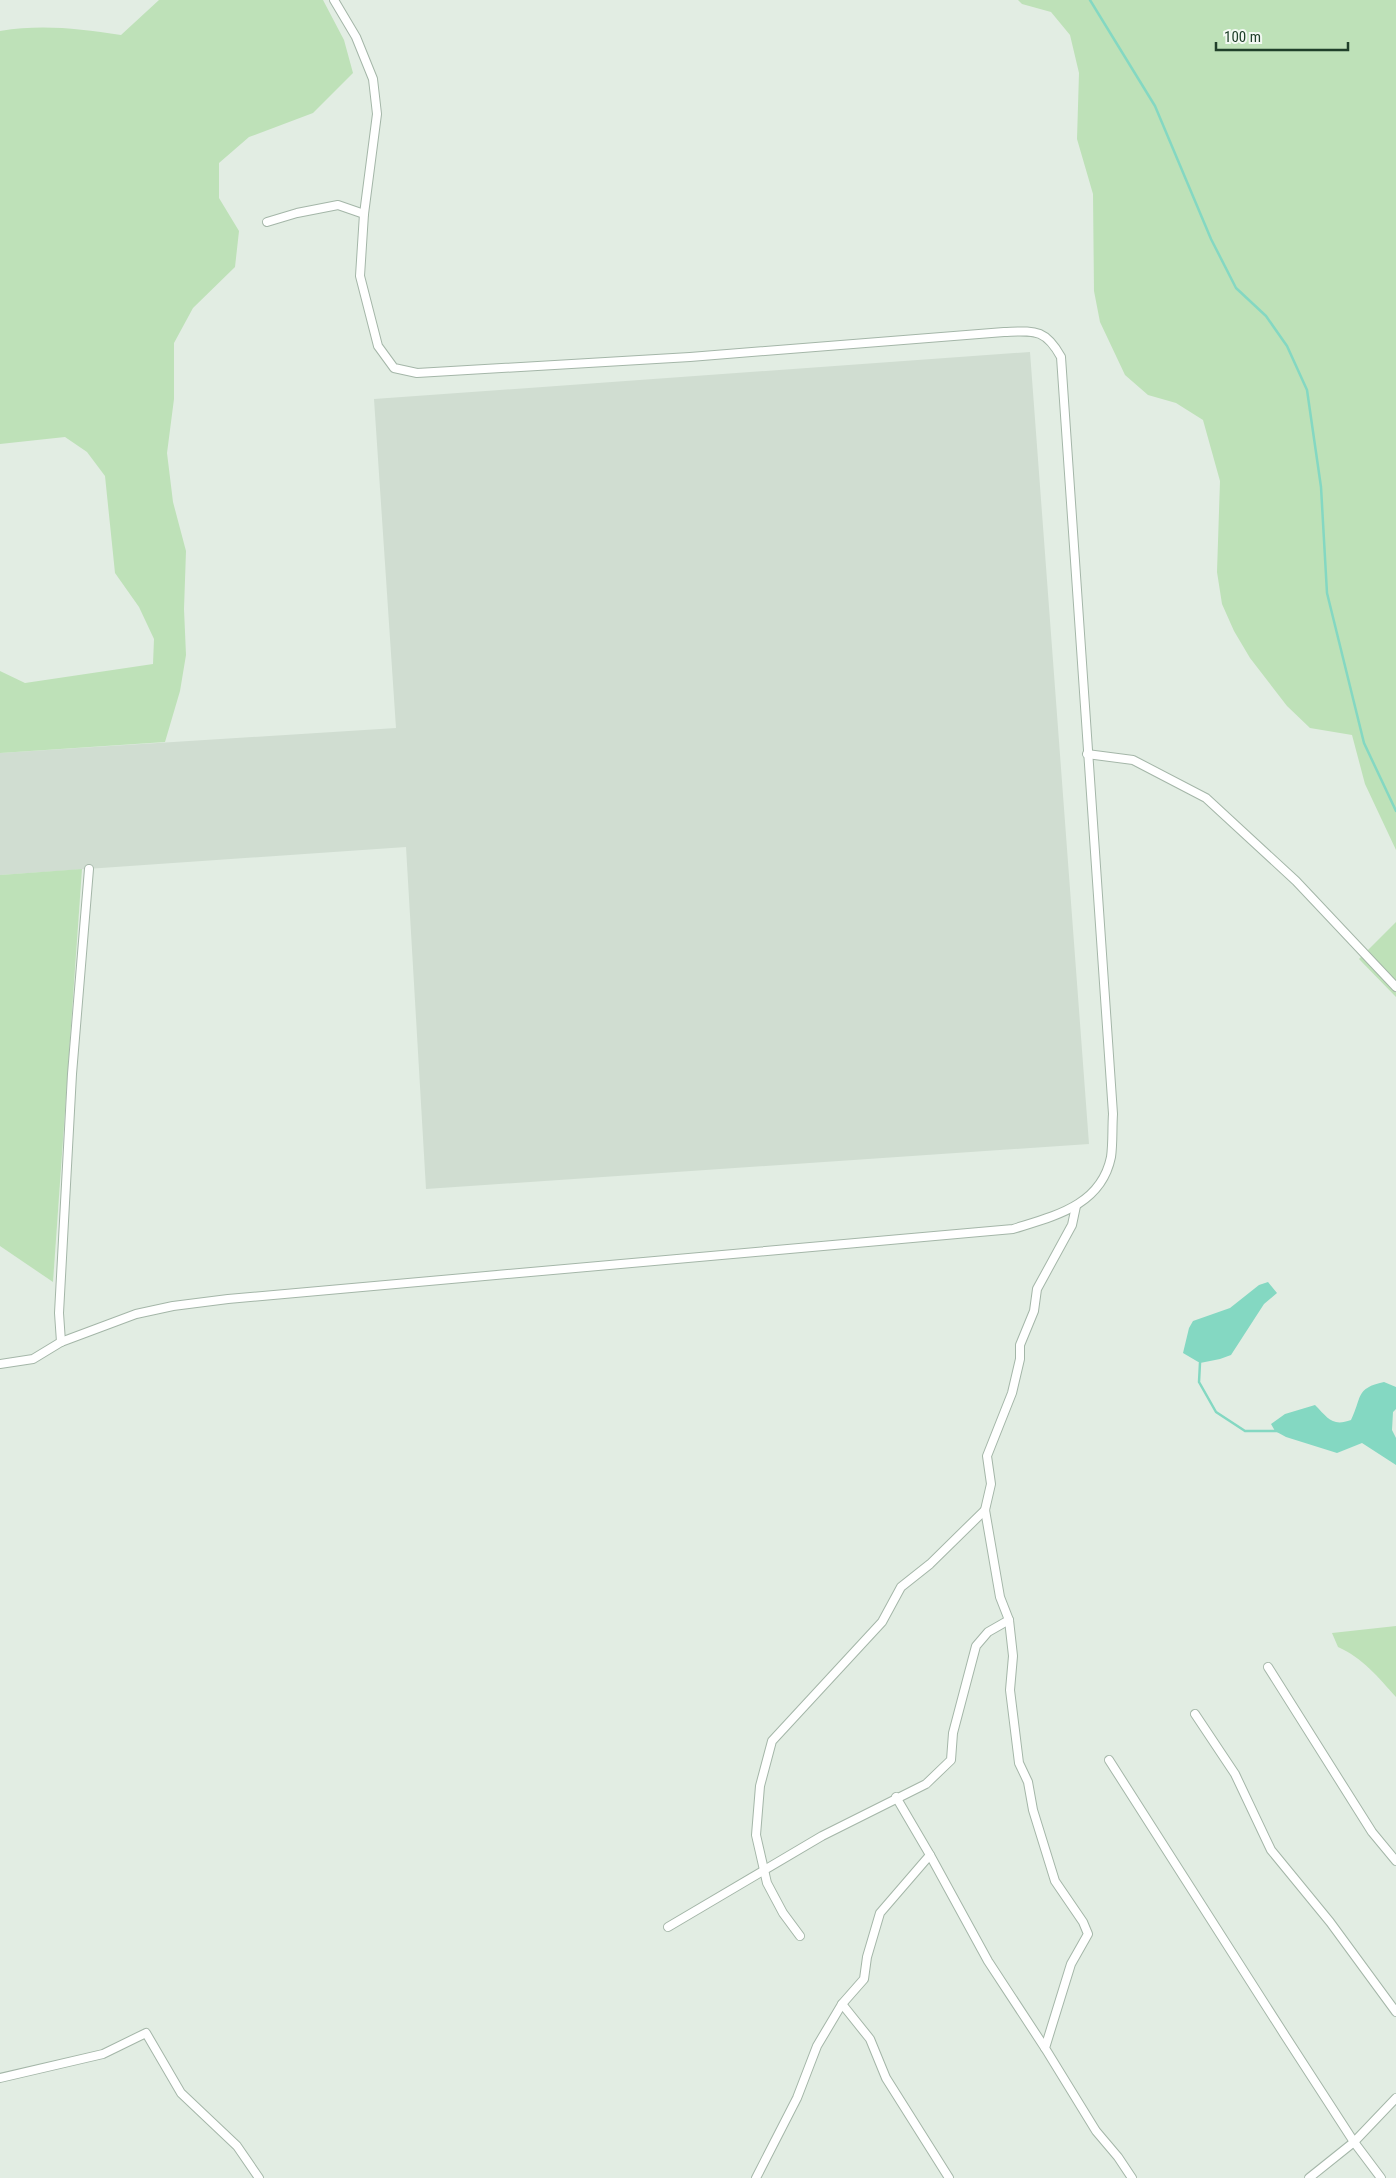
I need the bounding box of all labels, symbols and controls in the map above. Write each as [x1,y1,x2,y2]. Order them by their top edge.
scale bar [1216,20,1348,52]
text: 100 m [1224,28,1261,46]

